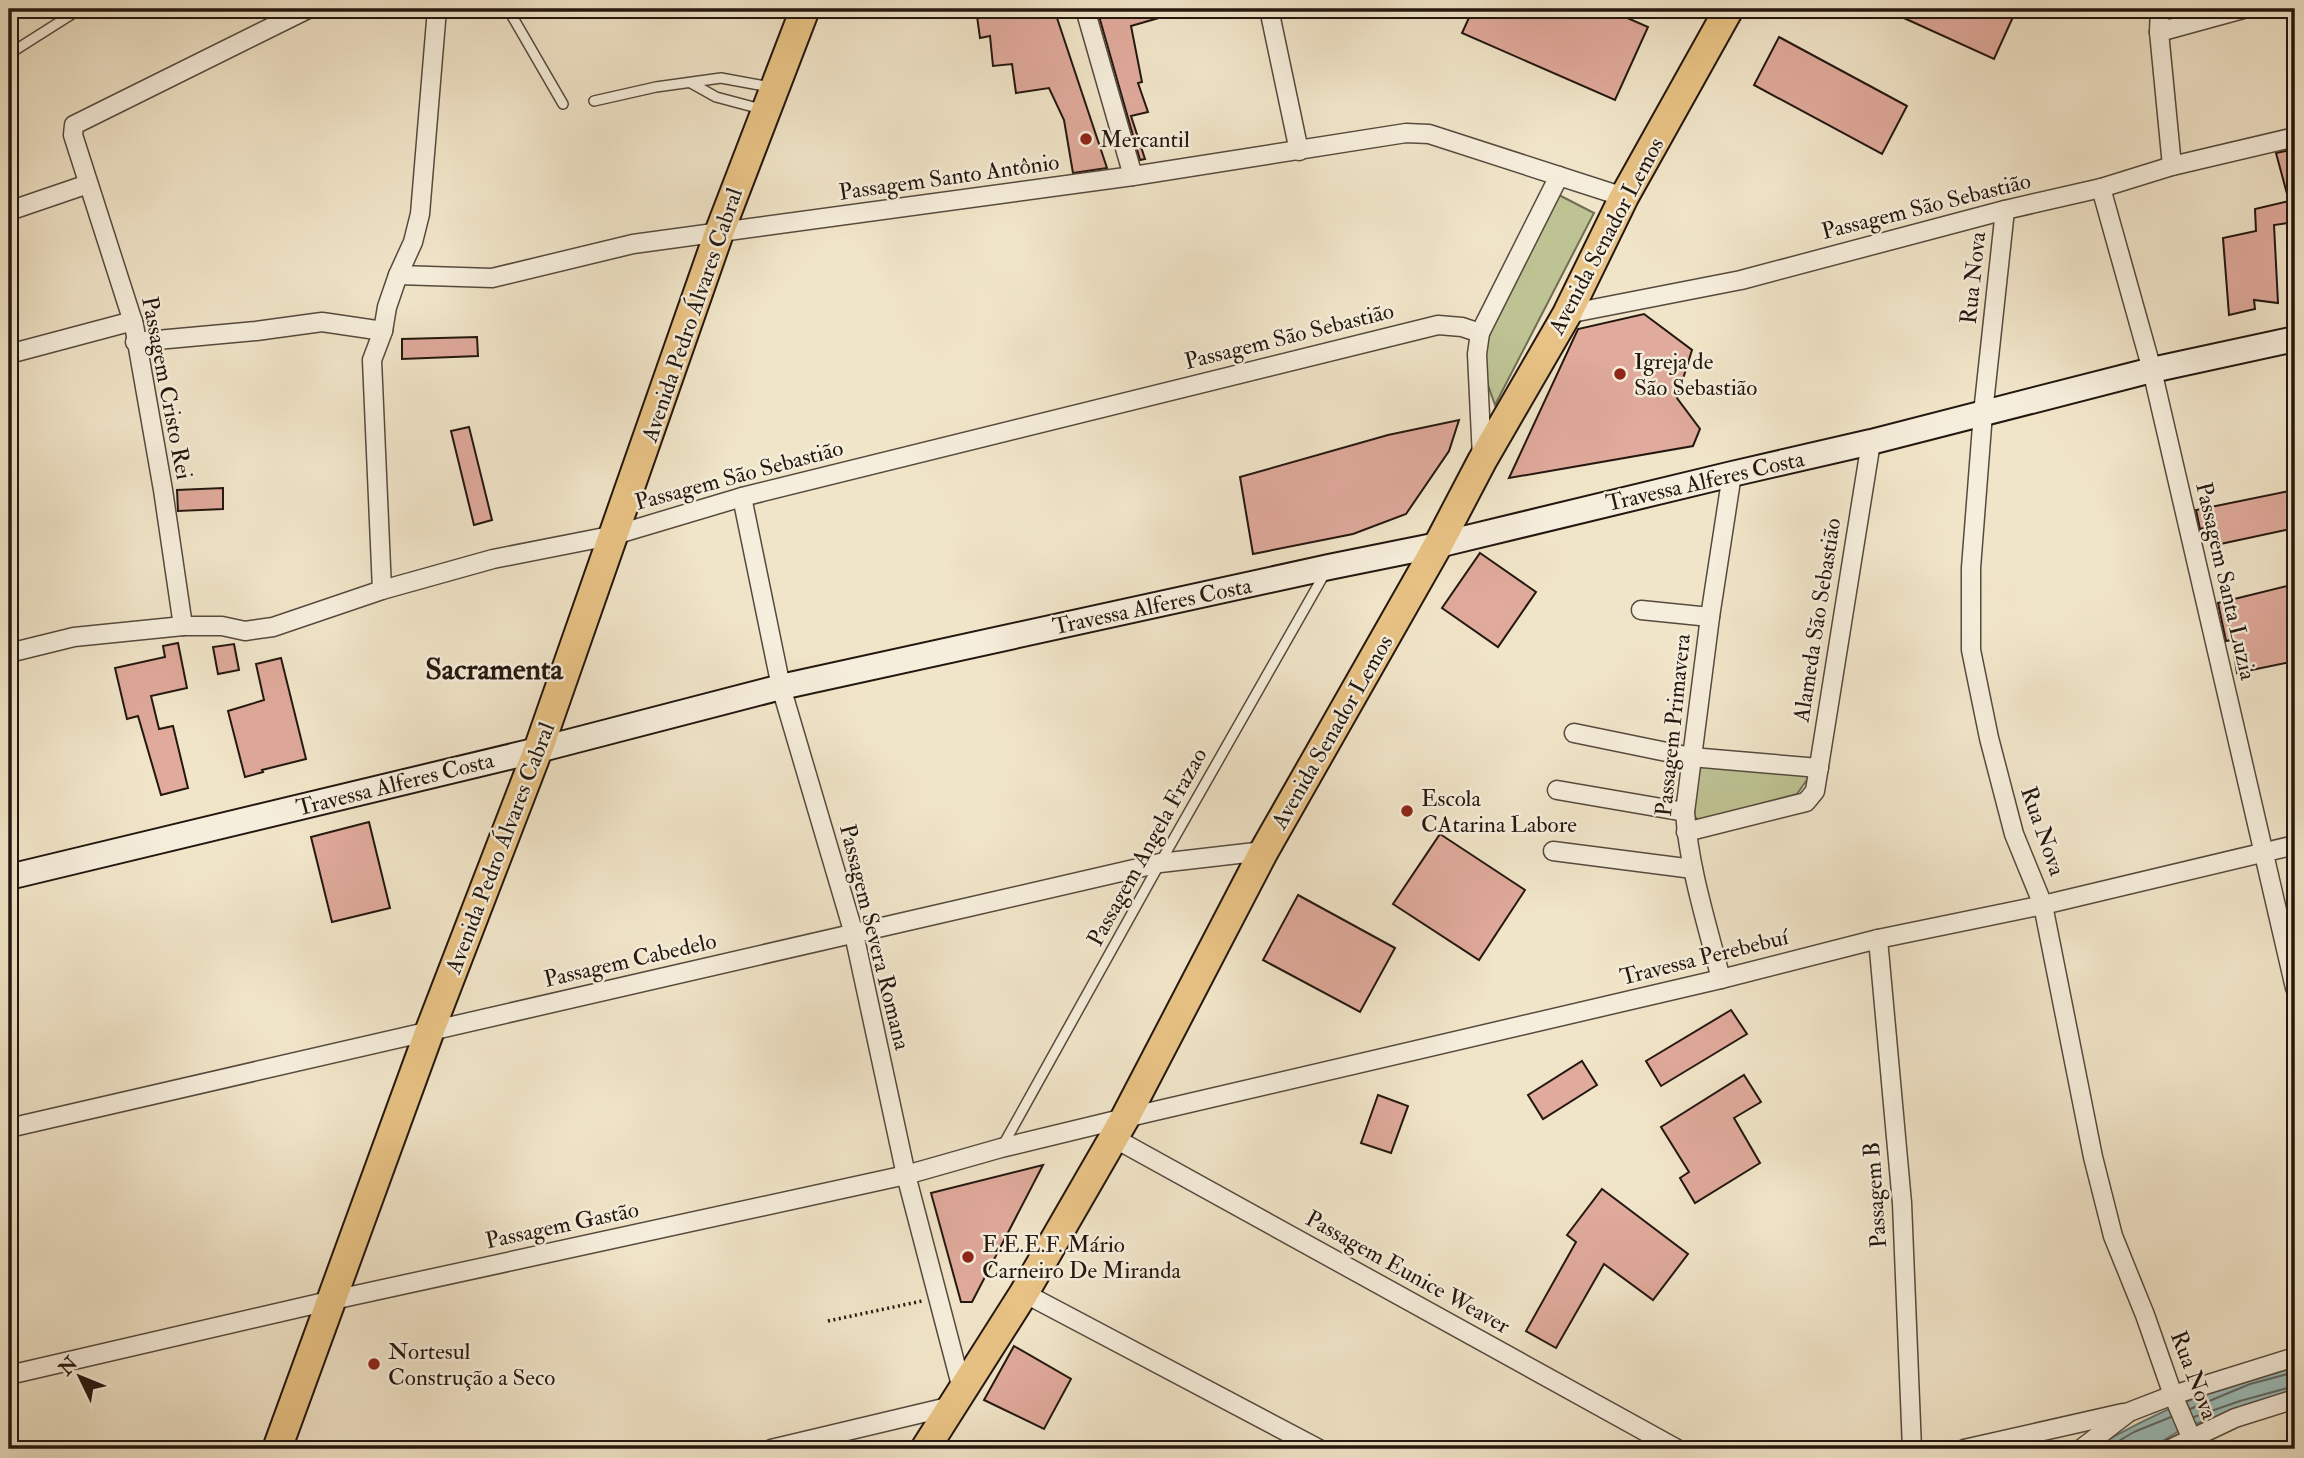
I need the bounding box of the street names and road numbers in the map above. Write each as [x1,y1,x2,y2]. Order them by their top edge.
street label: Avenida Senador Lemos [1541,132,1670,341]
street label: Passagem Santo Antônio [837,147,1061,207]
street label: Passagem São Sebastião [1818,166,2034,246]
street label: Avenida Pedro Álvares Cabral [635,184,749,447]
street label: Rua Nova [1954,230,1992,326]
street label: Passagem Cristo Rei [135,294,199,482]
street label: Passagem São Sebastião [1181,296,1397,376]
street label: Passagem São Sebastião [632,433,846,517]
street label: Travessa Alferes Costa [1603,444,1808,518]
street label: Passagem Santa Luzia [2189,479,2263,683]
street label: Alameda São Sebastião [1786,516,1847,725]
street label: Travessa Alferes Costa [1050,571,1255,641]
street label: Avenida Senador Lemos [1264,630,1399,835]
street label: Passagem Primavera [1649,632,1697,818]
street label: Avenida Pedro Álvares Cabral [438,718,561,979]
street label: Passagem Angela Frazao [1080,743,1214,951]
street label: Travessa Alferes Costa [293,745,497,823]
street label: Rua Nova [2014,782,2072,880]
street label: Passagem Severa Romana [833,821,917,1053]
street label: Travessa Perebebuí [1617,922,1793,992]
street label: Passagem Cabedelo [541,926,719,994]
street label: Passagem B [1857,1141,1893,1249]
street label: Passagem Gastão [483,1195,641,1255]
street label: Passagem Eunice Weaver [1301,1204,1516,1340]
street label: Rua Nova [2164,1327,2224,1424]

